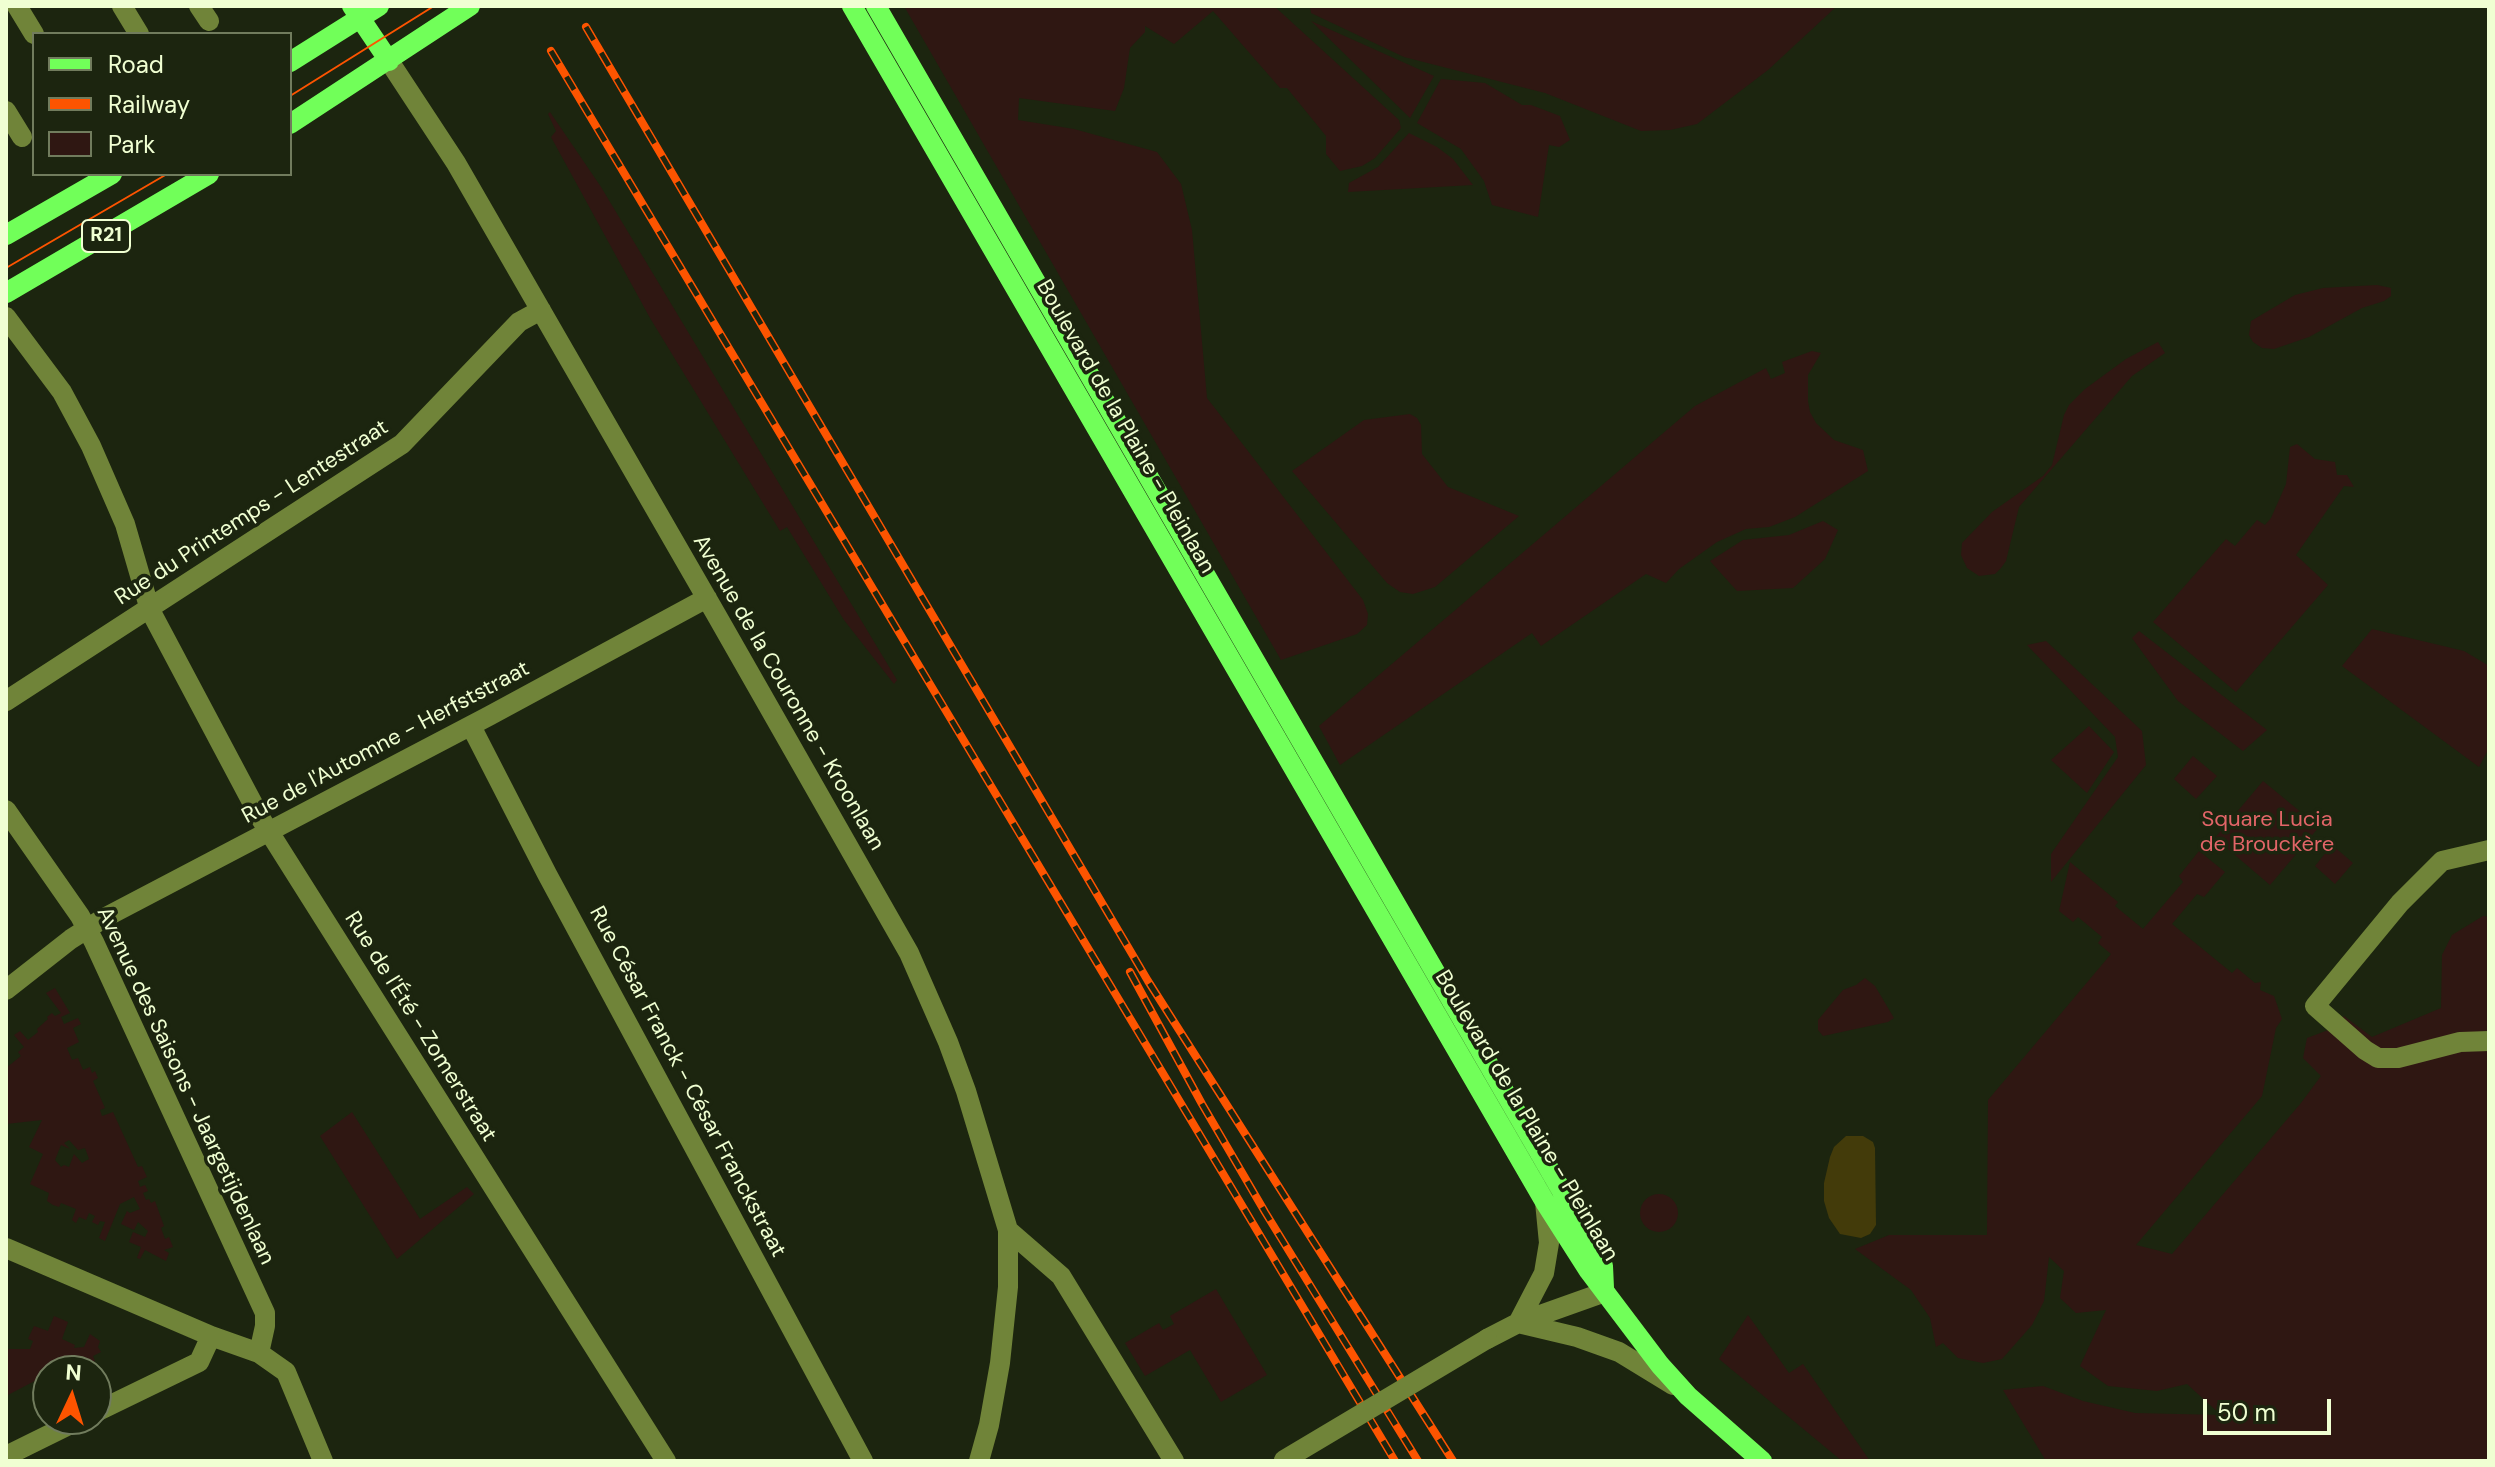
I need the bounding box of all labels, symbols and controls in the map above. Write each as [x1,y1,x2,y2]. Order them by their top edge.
legend [32,32,292,176]
text: Road [108,49,164,80]
text: Railway [108,89,190,120]
text: Park [108,129,155,160]
road number: R21 [82,220,130,252]
street label: Boulevard de la Plaine - Pleinlaan [1030,276,1220,578]
street label: Rue du Printemps - Lentestraat [110,415,394,611]
street label: Avenue de la Couronne - Kroonlaan [687,531,889,855]
street label: Rue de l'Automne - Herfststraat [238,656,534,830]
park label: Square Lucia de Brouckère [2200,807,2334,858]
street label: Rue César Franck - César Franckstraat [583,902,791,1262]
street label: Avenue des Saisons - Jaargetijdenlaan [90,903,280,1269]
street label: Rue de l'Été - Zomerstraat [338,907,502,1147]
street label: Boulevard de la Plaine - Pleinlaan [1429,966,1623,1266]
north arrow [32,1355,112,1435]
text: N [65,1358,83,1388]
scale bar [2207,1383,2335,1433]
text: 50 m [2217,1397,2276,1428]

